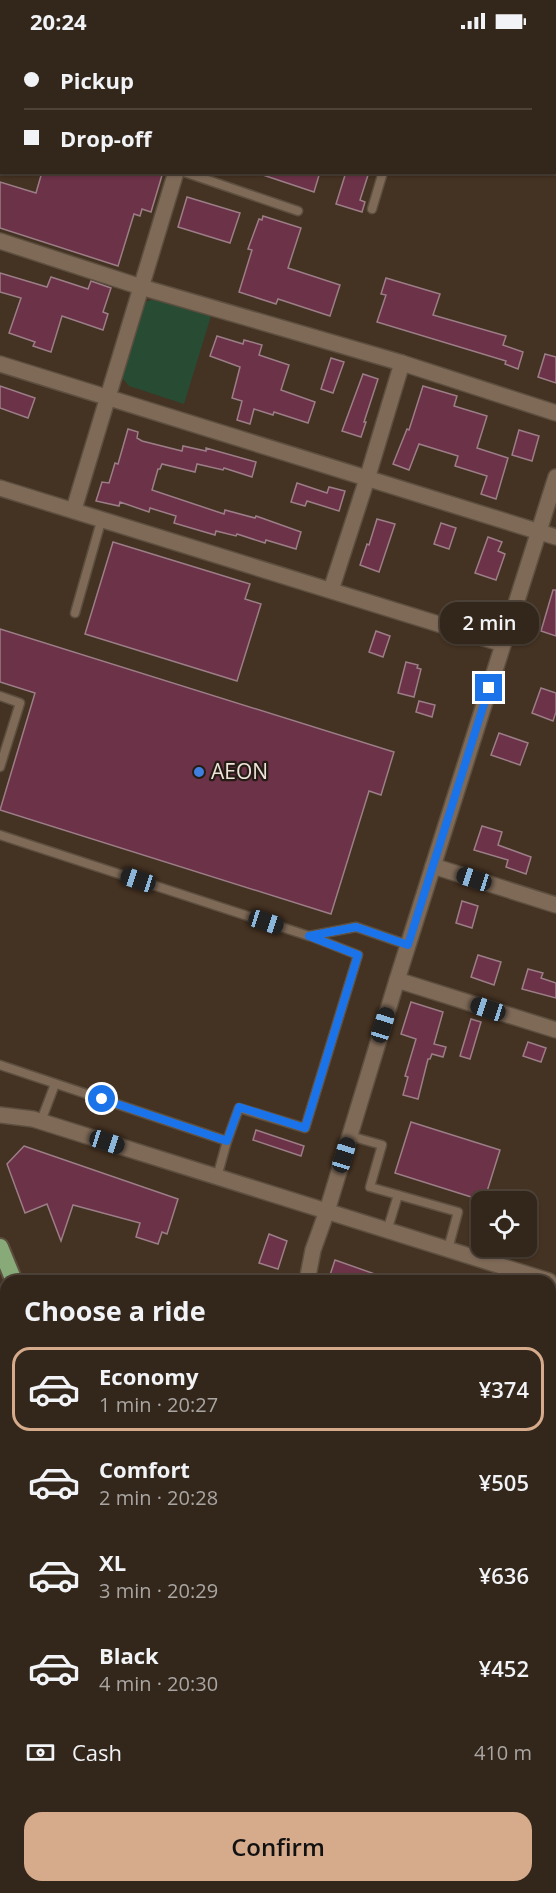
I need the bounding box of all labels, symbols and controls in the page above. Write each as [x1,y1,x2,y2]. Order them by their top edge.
text: 20:24 [30,6,87,36]
text: Pickup [60,65,134,95]
text: Drop-off [60,123,152,153]
callout: 2 min [440,601,538,643]
text: 2 min [463,609,517,636]
route end [475,674,502,701]
place label: AEON [211,757,268,785]
marker: AEON [192,765,206,779]
car [454,865,494,893]
car [118,866,158,894]
car [246,908,286,936]
car [468,995,508,1023]
car [369,1005,397,1045]
route start [88,1085,115,1112]
car [87,1128,127,1156]
car [330,1135,358,1175]
map controls [471,1191,537,1257]
button: locate [471,1191,537,1257]
text: Choose a ride [24,1292,206,1329]
text: Economy [99,1361,198,1391]
icon: car [27,1362,81,1416]
text: ¥374 [479,1374,529,1404]
text: 1 min · 20:27 [99,1391,218,1418]
text: Comfort [99,1454,190,1484]
icon: car [27,1455,81,1509]
text: ¥505 [479,1467,529,1497]
text: 2 min · 20:28 [99,1484,218,1511]
text: XL [99,1547,126,1577]
icon: car [27,1548,81,1602]
text: ¥636 [479,1560,529,1590]
text: 3 min · 20:29 [99,1577,218,1604]
text: Black [99,1640,159,1670]
icon: car [27,1641,81,1695]
text: ¥452 [479,1653,529,1683]
text: 4 min · 20:30 [99,1670,218,1697]
icon: cash [24,1736,57,1769]
text: Cash [72,1737,122,1767]
text: 410 m [474,1739,532,1766]
button: Confirm [24,1812,532,1881]

